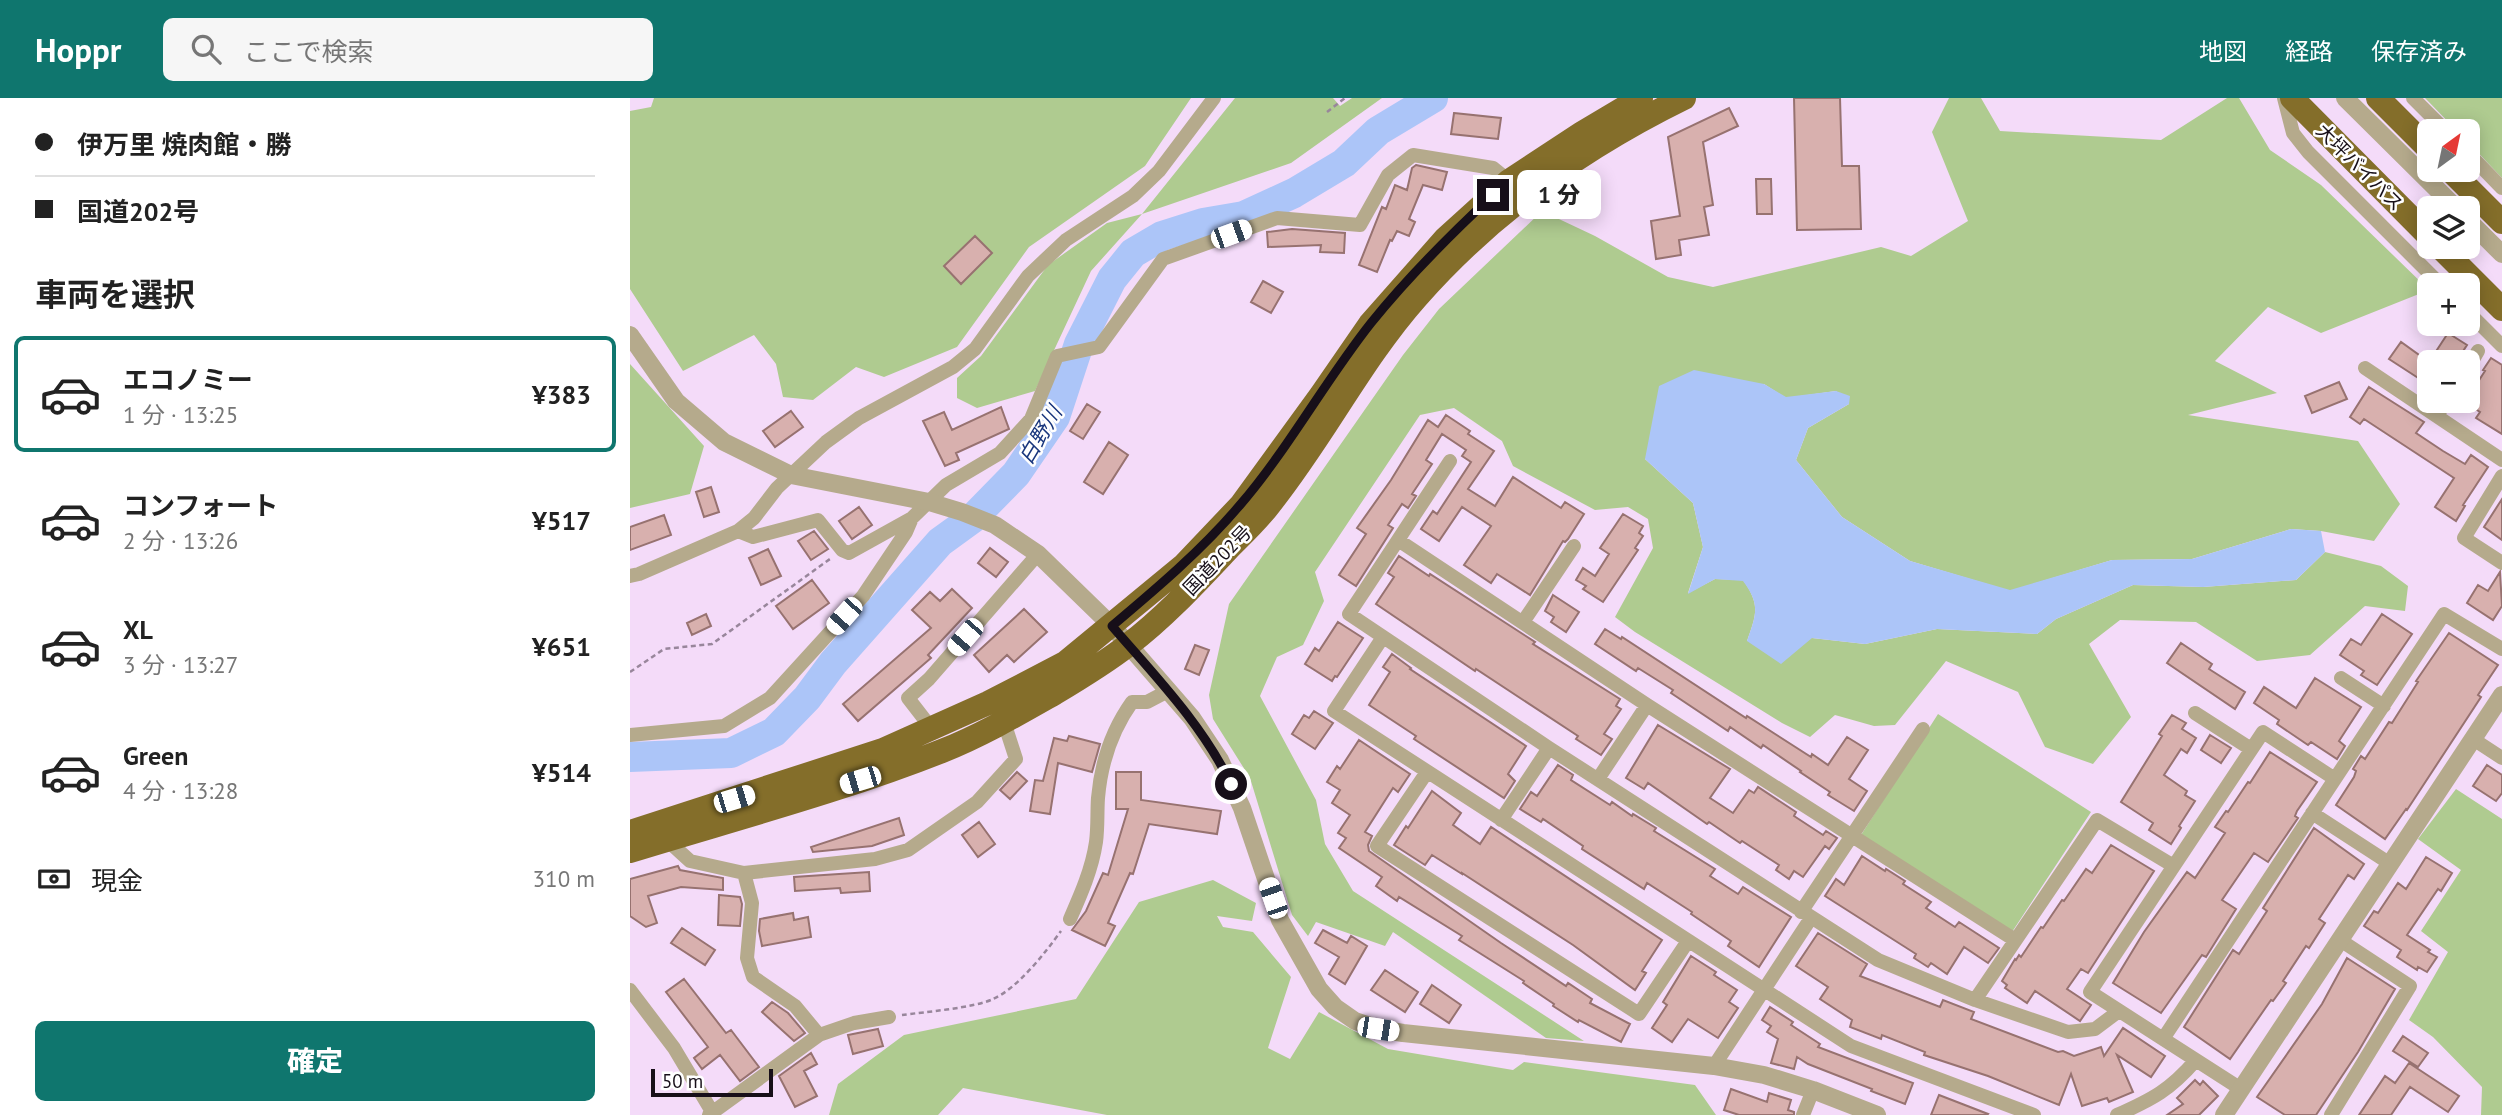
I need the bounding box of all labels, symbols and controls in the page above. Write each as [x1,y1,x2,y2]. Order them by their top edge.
search box [163,18,653,81]
text: Hoppr [35,28,121,71]
icon: search [187,30,225,68]
text: ここで検索 [243,35,373,68]
text: 地図 [2199,36,2247,67]
text: 経路 [2285,36,2333,67]
text: 保存済み [2371,36,2467,67]
street label: 大坪バイパス [2311,118,2409,216]
north arrow [2417,119,2480,182]
map controls [2417,119,2480,413]
text: 伊万里 焼肉館・勝 [77,128,292,161]
callout: 1 分 [1518,170,1602,220]
route end [1477,179,1509,211]
text: 1 分 [1538,180,1580,209]
text: 国道202号 [77,195,199,228]
button: layers [2417,196,2480,259]
car [1208,217,1255,251]
text: 車両を選択 [35,273,195,315]
button: + [2417,273,2480,336]
button: − [2417,350,2480,413]
icon: car [39,363,102,426]
text: エコノミー [123,363,253,396]
text: ¥383 [532,378,591,411]
water label: 白野川 [1012,399,1069,469]
text: 1 分 · 13:25 [123,400,238,429]
icon: car [39,489,102,552]
text: コンフォート [123,489,278,522]
text: ¥517 [532,504,591,537]
street label: 国道202号 [1178,520,1256,600]
text: 2 分 · 13:26 [123,526,238,555]
car [823,593,866,639]
text: XL [123,613,153,646]
car [944,614,987,660]
icon: car [39,615,102,678]
text: ¥651 [532,630,591,663]
text: 3 分 · 13:27 [123,650,238,679]
text: Green [123,739,188,772]
icon: car [39,741,102,804]
text: ¥514 [532,756,591,789]
car [837,764,884,796]
route start [1215,768,1247,800]
text: 4 分 · 13:28 [123,776,238,805]
car [711,783,758,815]
icon: cash [35,860,73,898]
text: 現金 [91,864,143,897]
text: 310 m [533,864,595,893]
car [1257,875,1290,921]
car [1356,1015,1401,1043]
button: 確定 [35,1021,595,1101]
scale bar [651,1066,774,1098]
text: 50 m [662,1069,703,1093]

